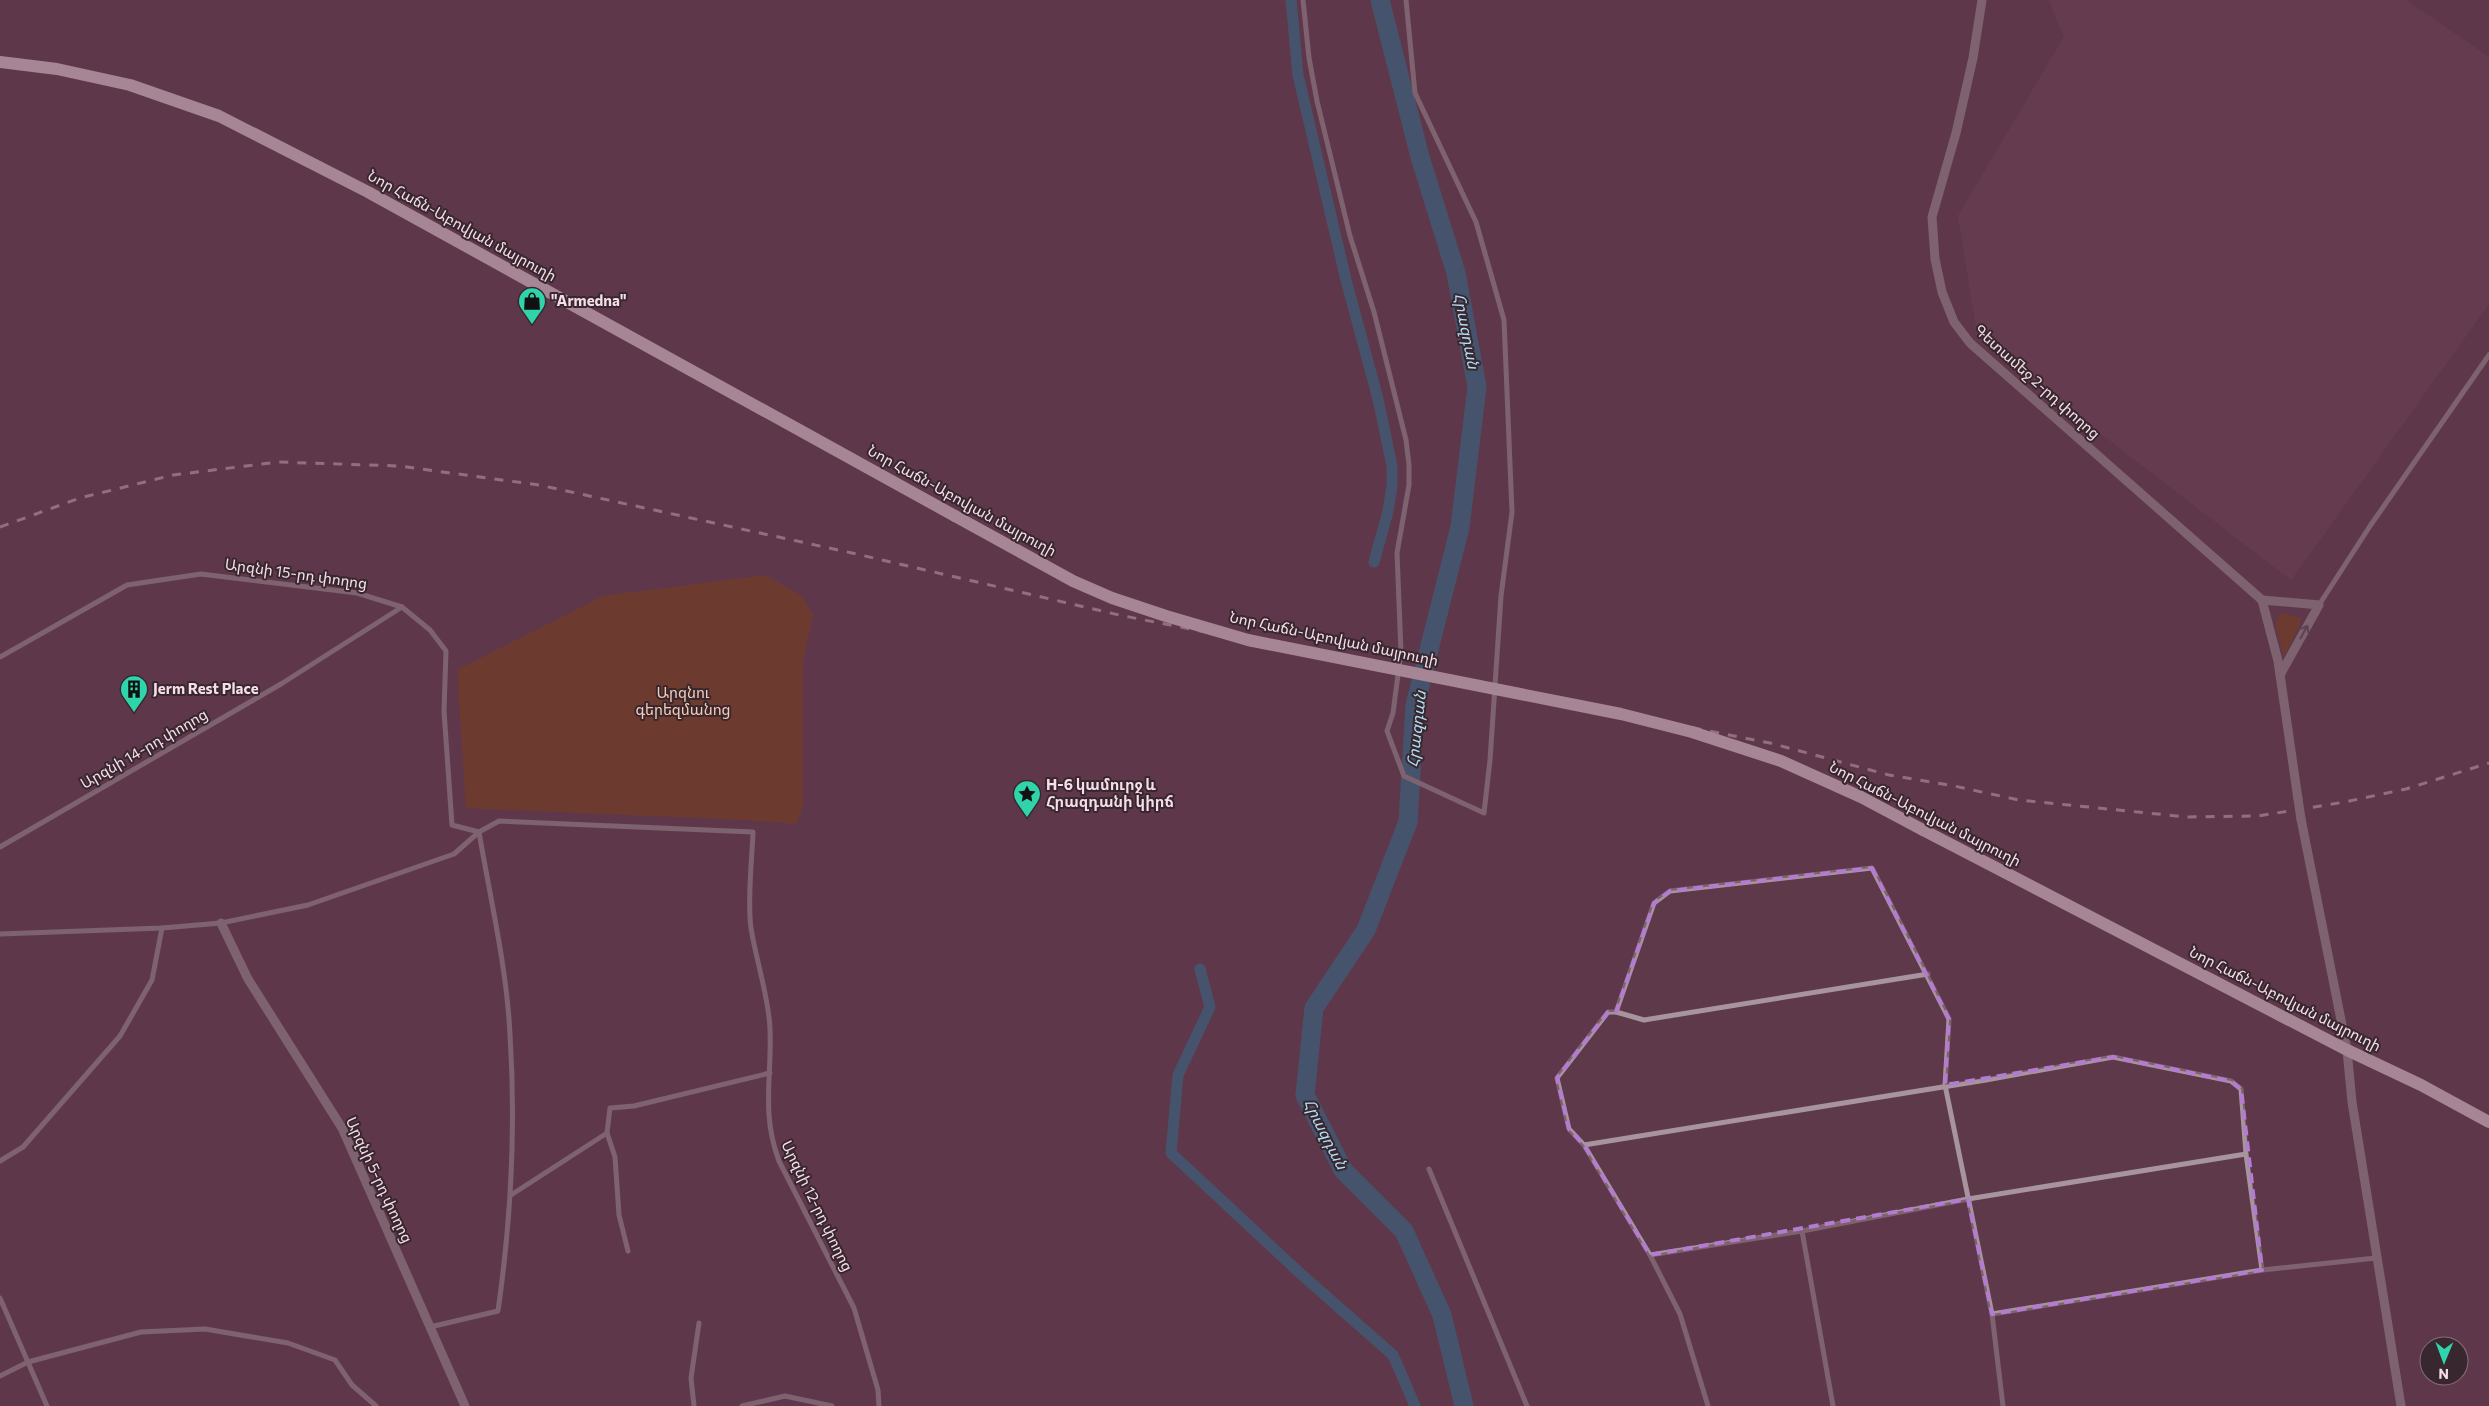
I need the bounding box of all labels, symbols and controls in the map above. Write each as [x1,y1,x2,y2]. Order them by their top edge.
street label: Նոր Հաճն-Աբովյան մայրուղի [365,166,560,285]
shop icon: "Armedna" [517,286,547,325]
place label: "Armedna" [551,291,626,309]
water label: Հրազդան [1450,291,1484,372]
street label: Գետամեջ 2-րդ փողոց [1971,320,2104,443]
street label: Նոր Հաճն-Աբովյան մայրուղի [865,441,1060,560]
street label: Արզնի 15-րդ փողոց [224,554,368,593]
street label: Նոր Հաճն-Աբովյան մայրուղի [1228,607,1440,670]
one-way arrow [2299,625,2309,640]
building icon: Jerm Rest Place [119,674,149,713]
place label: Jerm Rest Place [153,679,259,697]
park label: Արզնու գերեզմանոց [635,683,731,719]
water label: Հրազդան [1402,688,1430,768]
street label: Արզնի 14-րդ փողոց [77,704,211,793]
street label: Նոր Հաճն-Աբովյան մայրուղի [1826,757,2024,870]
place label: H-6 կամուրջ և Հրազդանի կիրճ [1046,775,1174,811]
place icon: H-6 կամուրջ և Հրազդանի կիրճ [1012,779,1042,818]
street label: Նոր Հաճն-Աբովյան մայրուղի [2186,942,2384,1055]
water label: Հրազդան [1300,1095,1353,1174]
street label: Արզնի 5-րդ փողոց [342,1114,417,1246]
street label: Արզնի 12-րդ փողոց [778,1137,857,1274]
north arrow [2419,1336,2469,1386]
text: N [2438,1366,2449,1383]

